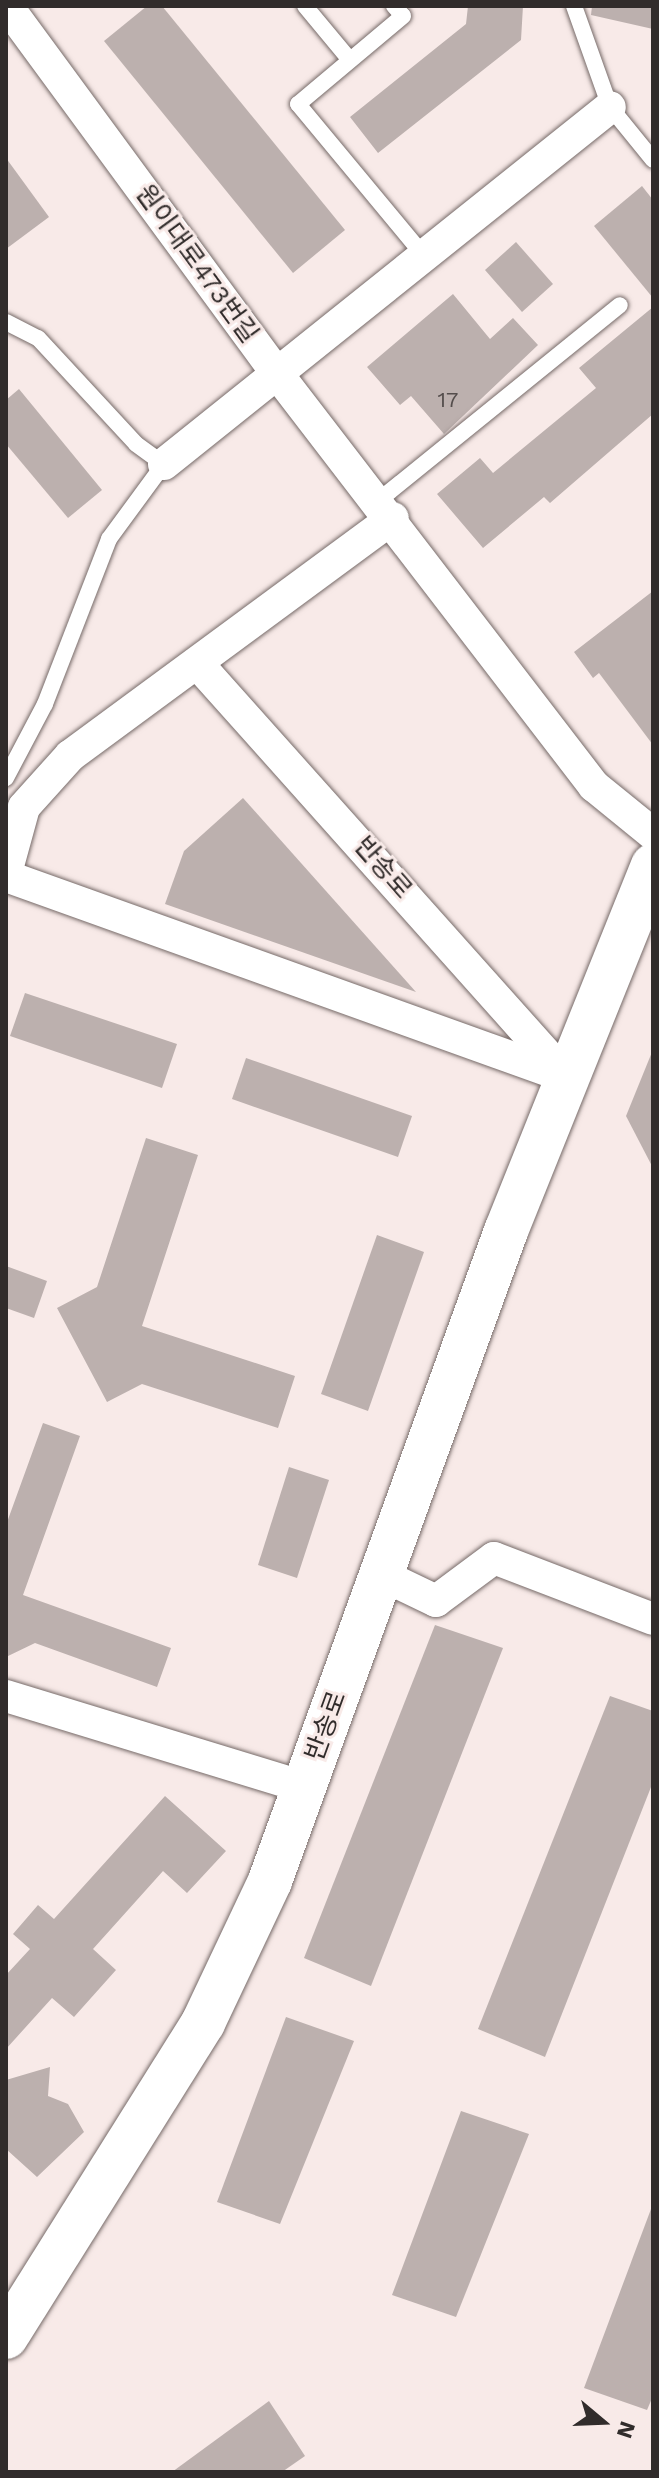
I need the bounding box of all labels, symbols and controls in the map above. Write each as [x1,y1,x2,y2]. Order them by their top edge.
street label: 원이대로473번길 [129,179,265,349]
house number: 17 [438,387,458,413]
street label: 반송로 [348,831,418,905]
street label: 반송로 [299,1687,353,1765]
north arrow [563,2382,643,2462]
text: N [612,2418,641,2442]

